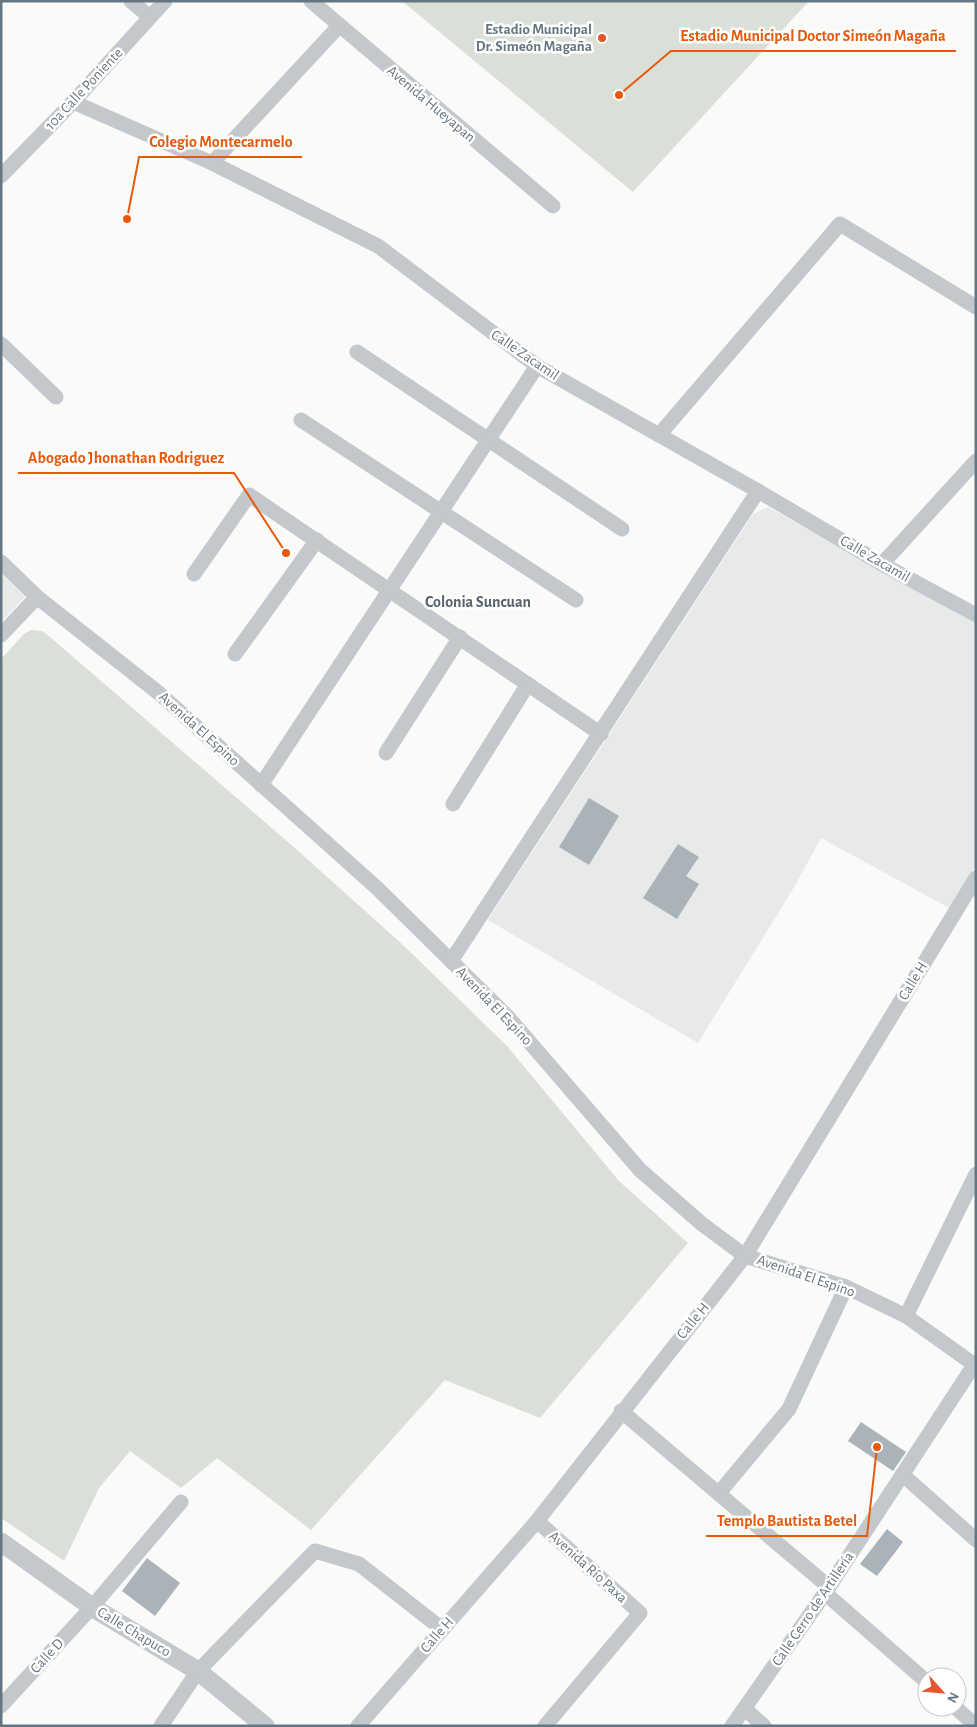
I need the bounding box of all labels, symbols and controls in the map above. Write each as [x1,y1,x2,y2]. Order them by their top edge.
callout: Estadio Municipal Doctor Simeón Magaña [671,20,956,51]
place label: Estadio Municipal Dr. Simeón Magaña [476,22,592,54]
text: Estadio Municipal Doctor Simeón Magaña [680,28,946,44]
marker: Estadio Municipal Dr. Simeón Magaña [596,32,608,44]
street label: 10a Calle Poniente [42,45,126,133]
street label: Avenida Hueyapan [384,63,478,145]
callout: Colegio Montecarmelo [139,126,302,157]
text: Colegio Montecarmelo [149,134,293,150]
street label: Calle Zacamil [488,327,562,383]
callout: Abogado Jhonathan Rodriguez [18,442,234,473]
text: Abogado Jhonathan Rodriguez [28,450,224,466]
street label: Calle Zacamil [837,533,913,585]
district label: Colonia Suncuan [425,594,531,610]
street label: Avenida El Espino [156,689,242,769]
street label: Calle H [896,959,930,1003]
street label: Avenida El Espino [453,964,535,1048]
street label: Avenida El Espino [755,1252,857,1300]
street label: Calle H [674,1300,712,1342]
callout: Templo Bautista Betel [706,1505,867,1536]
text: Templo Bautista Betel [717,1513,857,1529]
street label: Avenida Río Paxa [546,1528,630,1606]
street label: Calle Cerro de Artillería [769,1549,857,1669]
street label: Calle Chapuco [95,1604,173,1660]
street label: Calle H [418,1614,456,1656]
street label: Calle D [28,1635,67,1676]
north arrow [917,1667,967,1717]
text: N [944,1690,961,1705]

